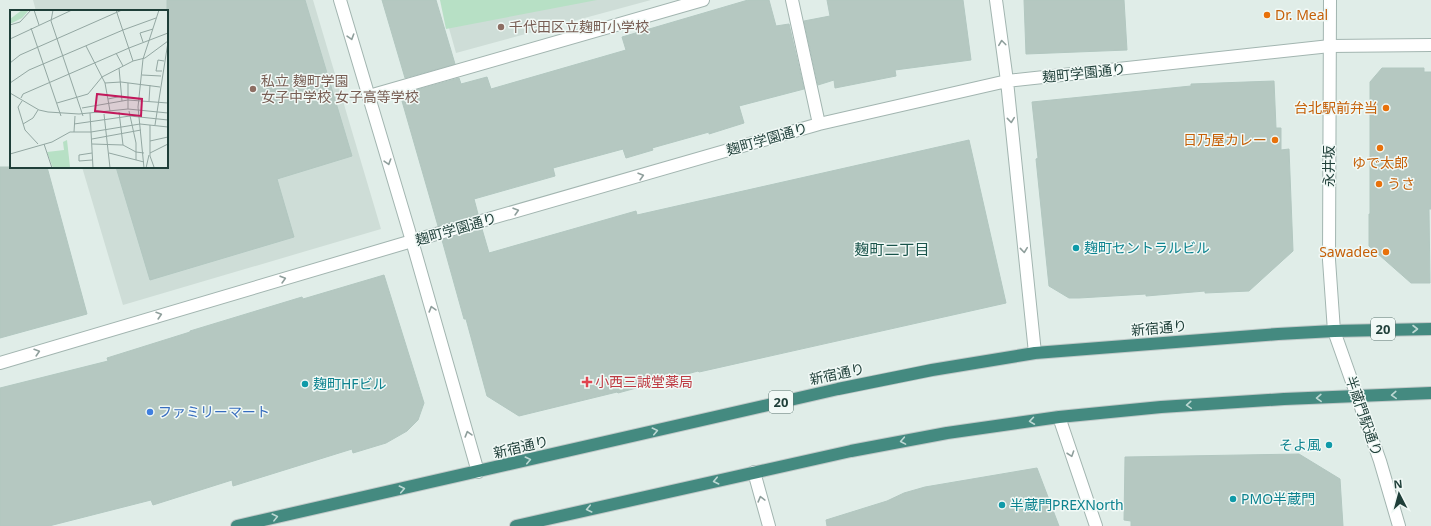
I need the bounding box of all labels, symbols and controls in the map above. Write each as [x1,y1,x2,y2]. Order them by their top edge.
place label: Dr. Meal [1275,5,1328,24]
inset map [10,10,168,168]
marker: Dr. Meal [1262,10,1272,20]
place label: 千代田区立麹町小学校 [509,17,649,36]
marker: 千代田区立麹町小学校 [496,22,506,32]
one-way arrow [346,34,355,41]
one-way arrow [998,40,1007,46]
street label: 麹町学園通り [1041,59,1127,86]
place label: 私立 麹町学園 女子中学校 女子高等学校 [261,71,419,106]
marker: 私立 麹町学園 女子中学校 女子高等学校 [248,84,258,94]
place label: 台北駅前弁当 [1294,98,1378,117]
marker: 台北駅前弁当 [1381,103,1391,113]
one-way arrow [1006,117,1015,123]
street label: 麹町学園通り [724,118,810,159]
place label: 日乃屋カレー [1183,130,1267,149]
marker: 日乃屋カレー [1270,135,1280,145]
marker: ゆで太郎 [1375,143,1385,153]
street label: 永井坂 [1319,145,1338,187]
place label: ゆで太郎 [1352,153,1408,172]
one-way arrow [383,158,392,165]
one-way arrow [637,172,644,181]
place label: うさ [1387,174,1415,193]
marker: うさ [1374,179,1384,189]
street label: 麹町学園通り [413,208,499,249]
one-way arrow [512,208,519,216]
place label: 麹町セントラルビル [1084,238,1210,257]
district label: 麹町二丁目 [854,239,930,259]
place label: Sawadee [1319,242,1378,261]
marker: 麹町セントラルビル [1071,243,1081,253]
one-way arrow [1019,247,1028,253]
marker: Sawadee [1381,247,1391,257]
one-way arrow [280,275,287,284]
one-way arrow [428,306,436,313]
one-way arrow [155,311,162,320]
street label: 新宿通り [1130,316,1188,339]
road number: 20 [1371,318,1395,340]
one-way arrow [1412,325,1418,333]
one-way arrow [34,348,41,357]
street label: 新宿通り [808,358,866,389]
place label: 小西三誠堂薬局 [595,372,693,391]
street label: 半蔵門駅通り [1342,373,1387,459]
place label: 麹町HFビル [313,374,387,393]
marker: 小西三誠堂薬局 [582,377,592,387]
marker: 麹町HFビル [300,379,310,389]
one-way arrow [1391,390,1397,399]
road number: 20 [769,391,793,413]
one-way arrow [1316,394,1322,402]
one-way arrow [1186,401,1192,410]
place label: ファミリーマート [158,402,270,421]
marker: ファミリーマート [145,407,155,417]
one-way arrow [1029,416,1035,425]
one-way arrow [651,427,658,436]
one-way arrow [464,431,472,438]
street label: 新宿通り [491,431,550,462]
place label: そよ風 [1279,435,1321,454]
one-way arrow [900,436,906,445]
marker: そよ風 [1324,440,1334,450]
one-way arrow [1067,451,1075,458]
one-way arrow [525,457,532,465]
north arrow [1379,474,1419,514]
one-way arrow [713,476,719,484]
text: N [1393,476,1403,491]
one-way arrow [399,486,405,494]
place label: PMO半蔵門 [1241,489,1315,508]
marker: PMO半蔵門 [1228,494,1238,504]
place label: 半蔵門PREXNorth [1010,495,1124,514]
one-way arrow [758,496,766,502]
marker: 半蔵門PREXNorth [997,500,1007,510]
one-way arrow [586,505,593,513]
one-way arrow [271,513,278,522]

